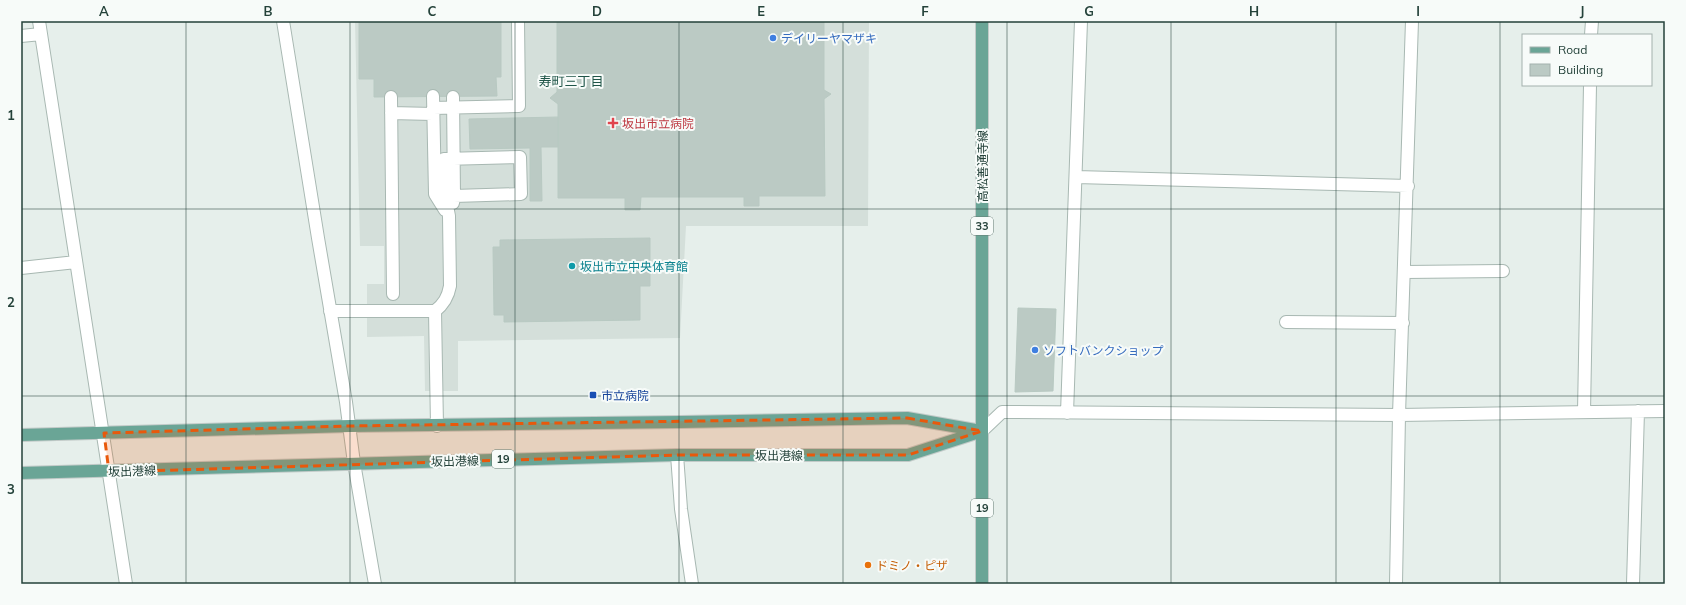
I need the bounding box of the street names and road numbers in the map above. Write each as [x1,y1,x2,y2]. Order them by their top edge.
street label: 高松善通寺線 [975,130,990,202]
road number: 33 [971,217,993,235]
street label: 坂出港線 [755,448,803,463]
road number: 19 [492,450,514,468]
street label: 坂出港線 [431,453,479,469]
street label: 坂出港線 [108,463,156,479]
road number: 19 [971,499,993,517]

